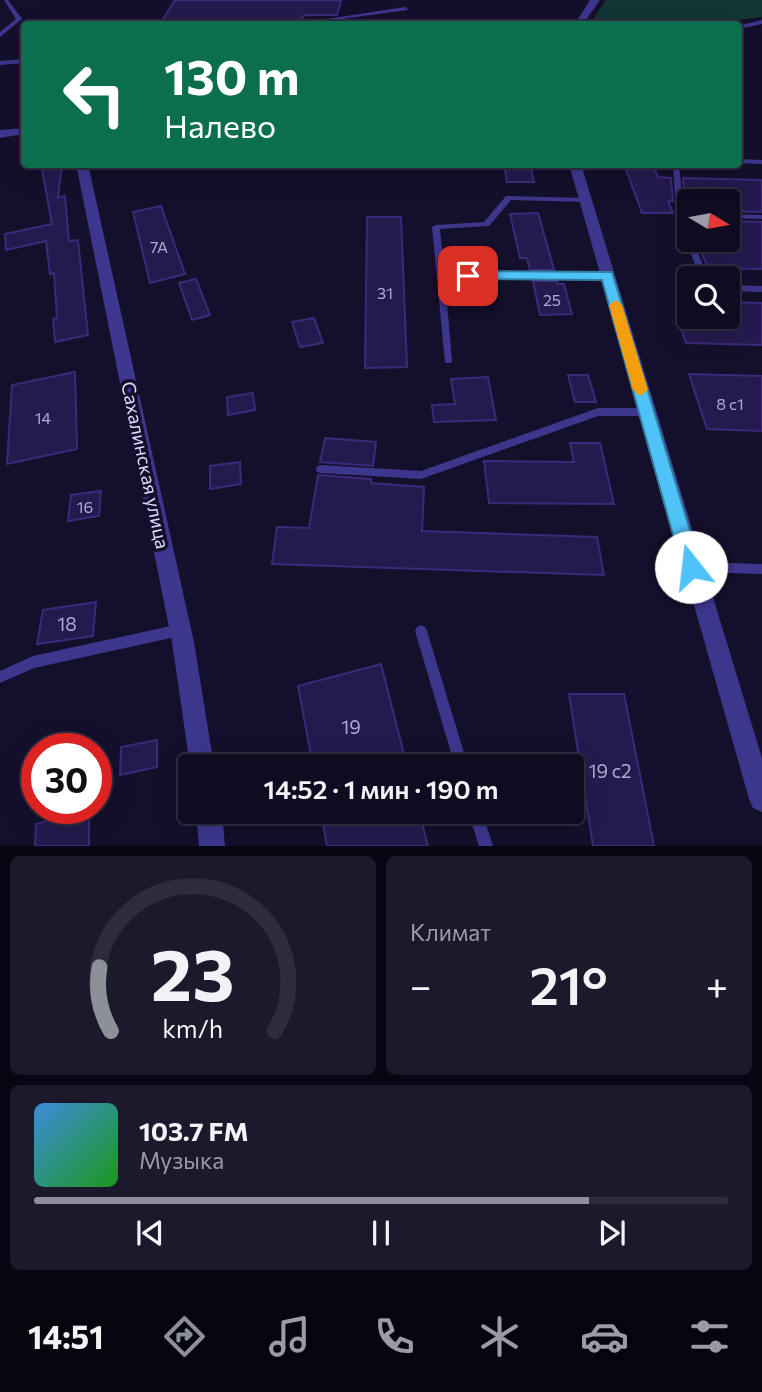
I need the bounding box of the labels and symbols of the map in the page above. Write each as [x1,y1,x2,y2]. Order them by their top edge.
north arrow [677,189,740,252]
house number: 7А [150,237,168,256]
pin [438,246,498,306]
house number: 31 [377,283,393,302]
house number: 25 [543,290,561,309]
street label: Сахалинская улица [117,379,175,551]
house number: 8 с1 [716,394,744,413]
house number: 14 [35,408,52,427]
house number: 16 [77,497,93,516]
position arrow [654,530,728,604]
house number: 18 [57,612,77,635]
house number: 19 [341,715,361,738]
speed limit sign: 30 [21,733,112,824]
house number: 19 с2 [588,759,632,782]

